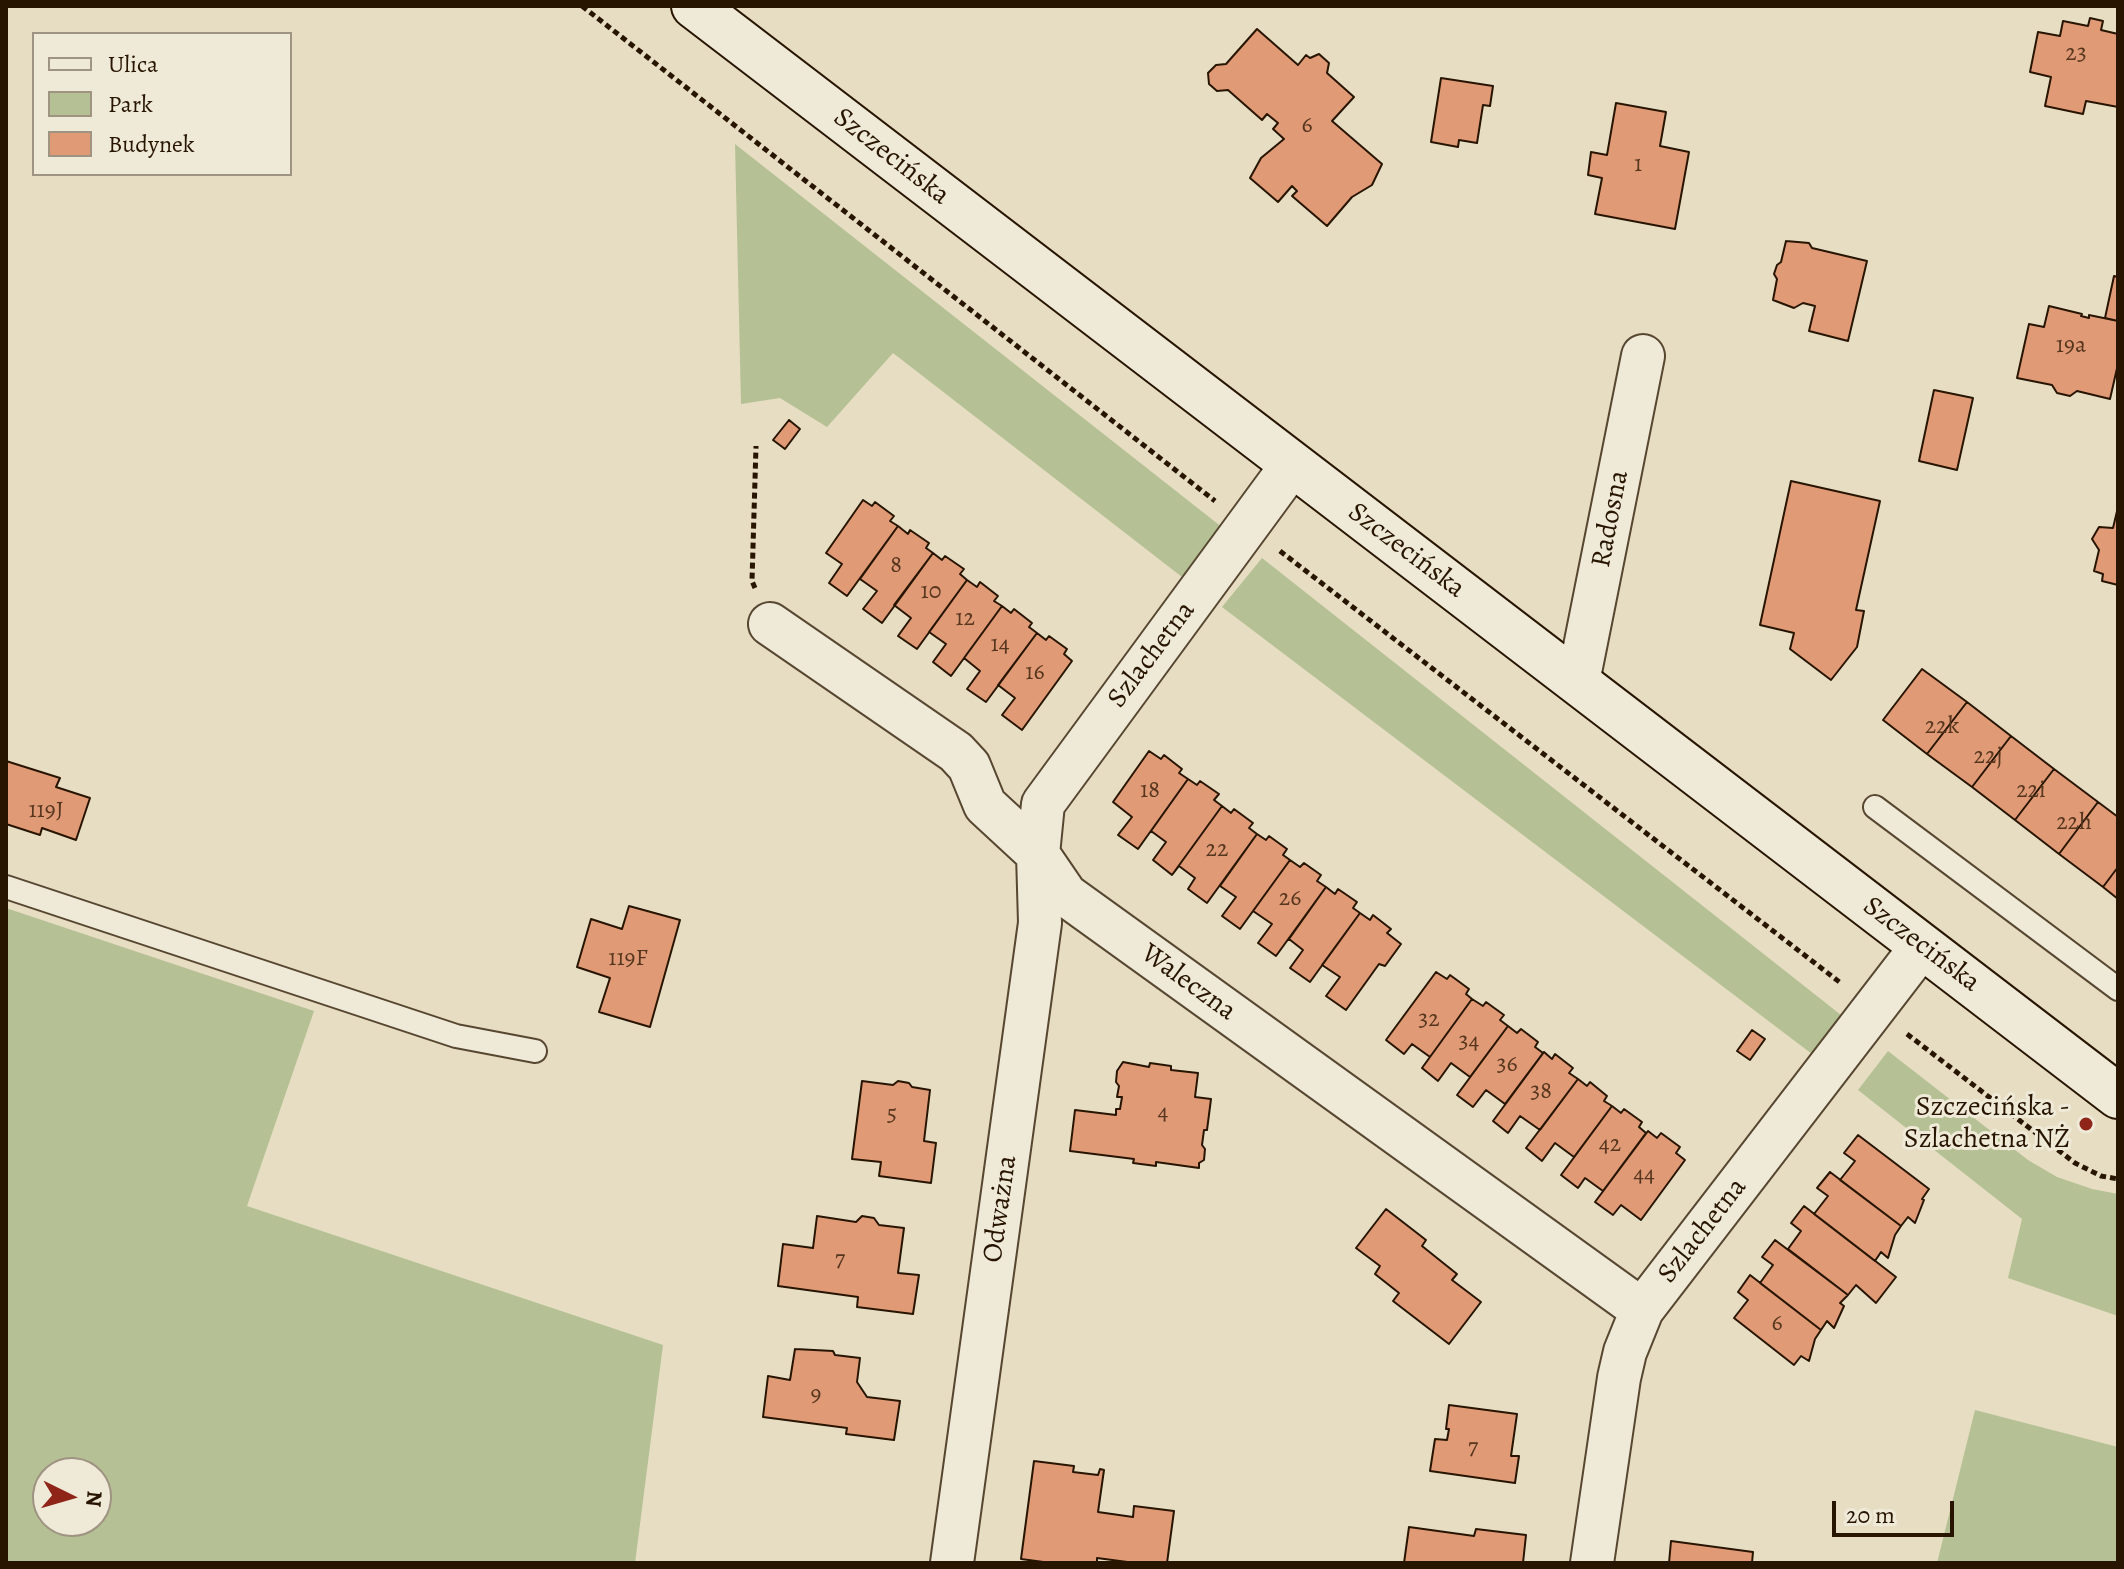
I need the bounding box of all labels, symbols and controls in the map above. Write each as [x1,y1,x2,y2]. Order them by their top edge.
legend [32,32,292,176]
house number: 23 [2065,40,2087,68]
text: Ulica [108,48,158,80]
text: Park [108,88,153,120]
street label: Szczecińska [826,101,956,213]
house number: 6 [1301,112,1313,140]
text: Budynek [108,128,195,160]
house number: 1 [1634,151,1642,179]
house number: 19a [2056,332,2086,360]
street label: Radosna [1585,468,1637,570]
street label: Szczecińska [1341,496,1471,606]
house number: 8 [890,552,902,580]
house number: 10 [921,578,941,606]
street label: Szlachetna [1101,595,1203,715]
house number: 12 [955,605,975,633]
house number: 14 [990,631,1010,659]
house number: 16 [1025,659,1045,687]
house number: 22k [1925,713,1959,741]
house number: 22j [1974,743,2002,771]
house number: 18 [1140,777,1160,805]
house number: 22i [2016,777,2046,805]
house number: 119J [28,797,64,825]
house number: 22h [2056,809,2092,837]
house number: 22 [1206,836,1228,864]
house number: 26 [1279,885,1301,913]
street label: Szczecińska [1856,890,1986,1000]
street label: Waleczna [1134,937,1242,1029]
house number: 119F [608,945,648,973]
house number: 32 [1418,1006,1440,1034]
house number: 34 [1459,1028,1479,1056]
house number: 36 [1496,1051,1518,1079]
house number: 38 [1530,1078,1552,1106]
place label: Szczecińska - Szlachetna NŻ [1904,1091,2070,1157]
house number: 4 [1158,1099,1168,1127]
house number: 5 [887,1101,897,1129]
marker: Szczecińska - Szlachetna NŻ [2077,1115,2095,1133]
house number: 42 [1599,1131,1621,1159]
street label: Odważna [977,1153,1025,1265]
house number: 44 [1633,1161,1655,1189]
street label: Szlachetna [1651,1172,1755,1290]
house number: 7 [835,1246,845,1274]
house number: 6 [1771,1310,1783,1338]
house number: 9 [811,1381,821,1409]
house number: 7 [1468,1434,1478,1462]
north arrow [32,1457,112,1537]
scale bar [1836,1485,1958,1535]
text: N [78,1490,110,1508]
text: 20 m [1846,1499,1895,1531]

